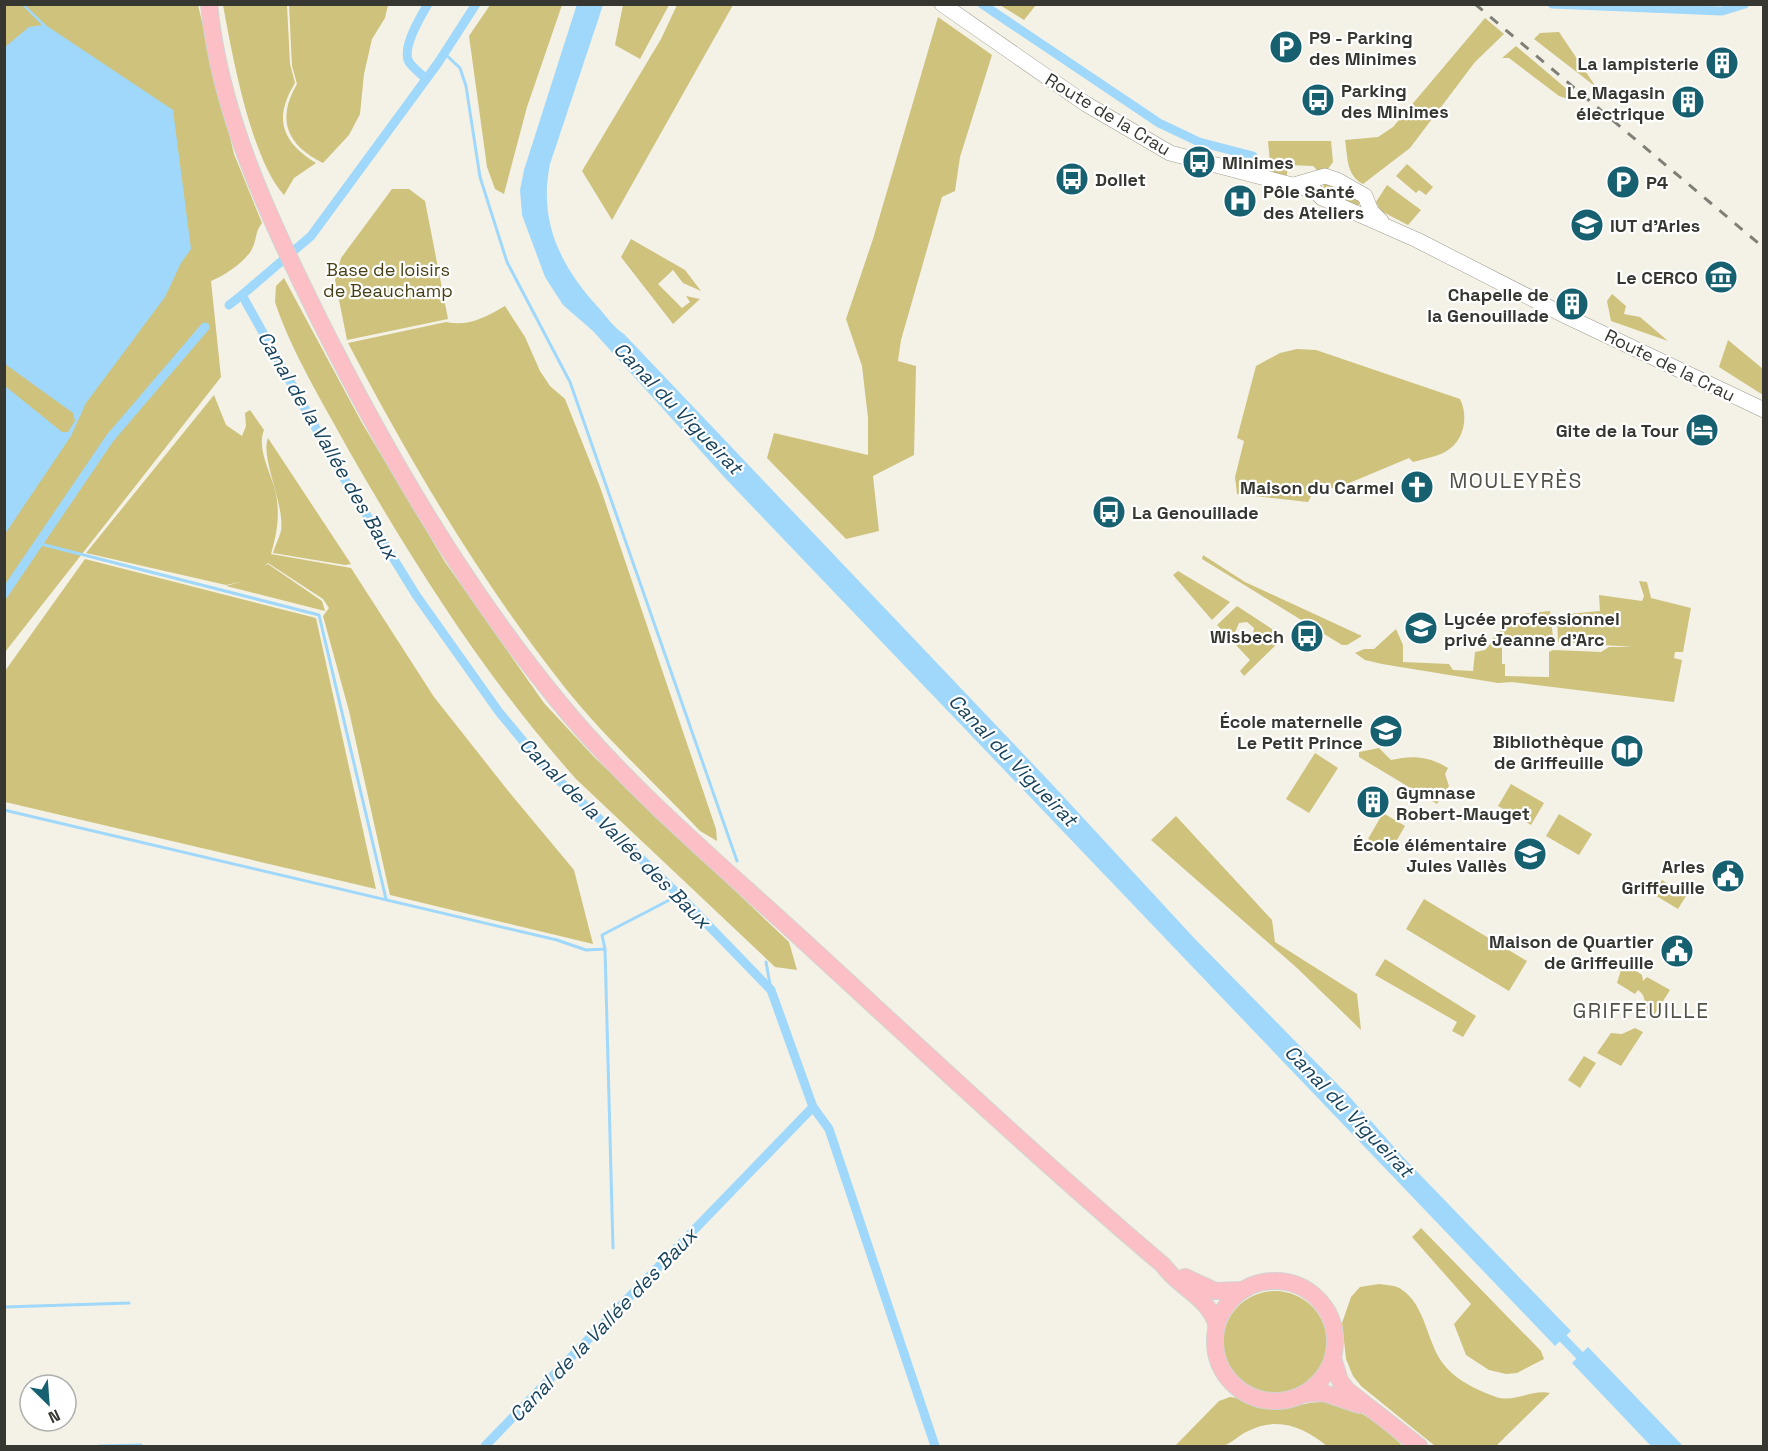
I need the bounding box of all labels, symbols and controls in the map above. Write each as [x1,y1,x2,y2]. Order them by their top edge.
place label: P9 - Parking des Minimes [1309,26,1417,70]
parking icon: P9 - Parking des Minimes [1268,29,1304,65]
building icon: La lampisterie [1704,45,1740,81]
place label: La lampisterie [1578,52,1699,75]
street label: Route de la Crau [1041,68,1175,160]
place label: Parking des Minimes [1341,79,1449,123]
place label: Le Magasin électrique [1567,81,1665,125]
bus stop icon: Parking des Minimes [1300,82,1336,118]
building icon: Le Magasin électrique [1670,84,1706,120]
bus stop icon: Minimes [1181,144,1217,180]
place label: Minimes [1222,151,1294,174]
bus stop icon: Dollet [1054,161,1090,197]
parking icon: P4 [1605,164,1641,200]
place label: Dollet [1095,168,1146,191]
place label: P4 [1646,171,1669,194]
place label: Pôle Santé des Ateliers [1263,180,1364,224]
hospital icon: Pôle Santé des Ateliers [1222,183,1258,219]
school or university icon: IUT d'Arles [1569,207,1605,243]
place label: IUT d'Arles [1610,214,1700,237]
park label: Base de loisirs de Beauchamp [323,258,453,302]
museum icon: Le CERCO [1703,259,1739,295]
place label: Le CERCO [1617,266,1698,289]
place label: Chapelle de la Genouillade [1427,283,1549,327]
building icon: Chapelle de la Genouillade [1554,286,1590,322]
street label: Route de la Crau [1601,324,1739,406]
water label: Canal de la Vallée des Baux [252,326,405,566]
water label: Canal du Vigueirat [608,336,749,481]
hotel icon: Gite de la Tour [1684,412,1720,448]
place label: Gite de la Tour [1556,419,1679,442]
district label: MOULEYRÈS [1449,467,1583,494]
church icon: Maison du Carmel [1399,469,1435,505]
place label: Maison du Carmel [1240,476,1394,499]
bus stop icon: La Genouillade [1091,494,1127,530]
place label: La Genouillade [1132,501,1259,524]
place label: Lycée professionnel privé Jeanne d'Arc [1444,607,1620,651]
school or university icon: Lycée professionnel privé Jeanne d'Arc [1403,610,1439,646]
bus stop icon: Wisbech [1289,618,1325,654]
place label: Wisbech [1210,625,1284,648]
water label: Canal du Vigueirat [943,688,1084,833]
place label: École maternelle Le Petit Prince [1220,710,1363,754]
school or university icon: École maternelle Le Petit Prince [1368,713,1404,749]
place label: Bibliothèque de Griffeuille [1493,730,1604,774]
water label: Canal de la Vallée des Baux [514,732,718,936]
library icon: Bibliothèque de Griffeuille [1609,733,1645,769]
place label: Gymnase Robert-Mauget [1396,781,1530,825]
building icon: Gymnase Robert-Mauget [1355,784,1391,820]
place label: École élémentaire Jules Vallès [1353,833,1507,877]
school or university icon: École élémentaire Jules Vallès [1512,836,1548,872]
place label: Arles Griffeuille [1622,855,1705,899]
public building icon: Arles Griffeuille [1710,858,1746,894]
place label: Maison de Quartier de Griffeuille [1489,930,1654,974]
public building icon: Maison de Quartier de Griffeuille [1659,933,1695,969]
district label: GRIFFEUILLE [1572,997,1710,1024]
water label: Canal du Vigueirat [1279,1039,1420,1184]
water label: Canal de la Vallée des Baux [503,1221,704,1428]
north arrow [18,1373,78,1433]
text: N [45,1404,63,1428]

